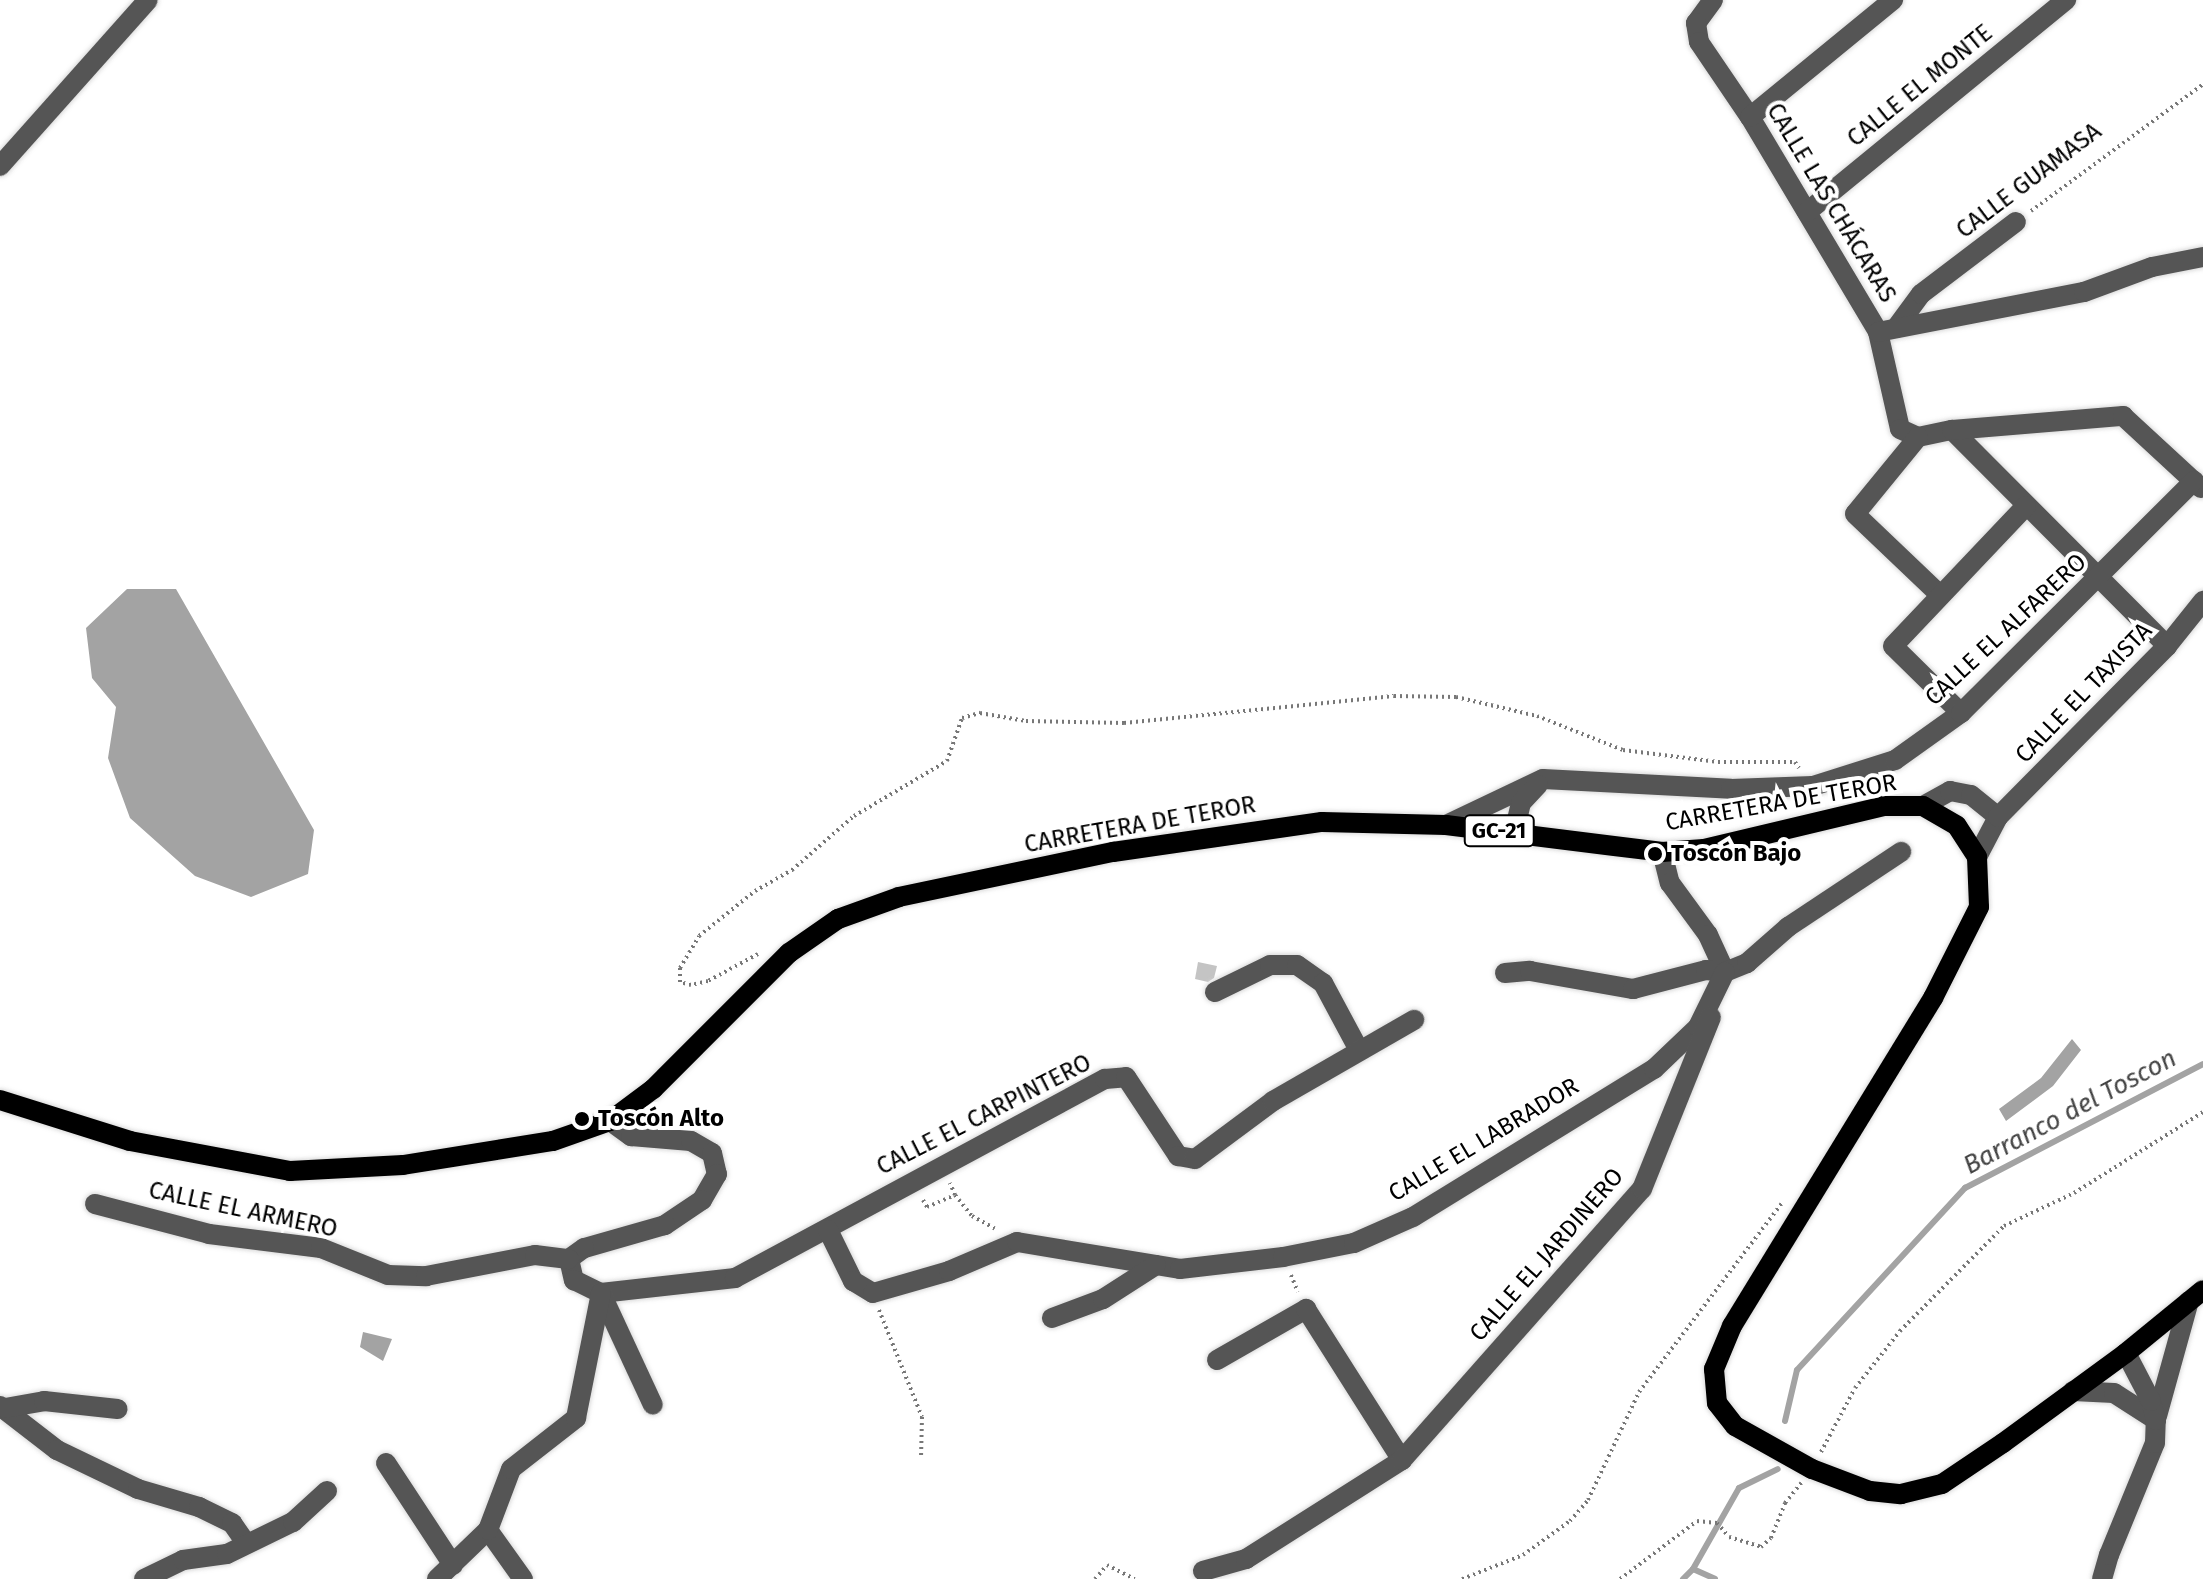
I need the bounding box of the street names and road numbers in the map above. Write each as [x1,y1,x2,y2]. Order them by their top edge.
street label: CALLE EL MONTE [1842,19,1998,153]
street label: CALLE LAS CHÁCARAS [1760,98,1902,308]
street label: CALLE GUAMASA [1951,117,2107,245]
street label: CALLE EL ALFARERO [1919,548,2093,712]
street label: CALLE EL TAXISTA [2010,617,2158,769]
street label: CARRETERA DE TEROR [1663,768,1899,838]
street label: CARRETERA DE TEROR [1022,790,1258,860]
road number: GC-21 [1463,813,1535,849]
street label: CALLE EL CARPINTERO [872,1048,1096,1182]
street label: CALLE EL LABRADOR [1384,1072,1584,1208]
street label: CALLE EL JARDINERO [1464,1163,1630,1347]
street label: CALLE EL ARMERO [146,1176,340,1244]

